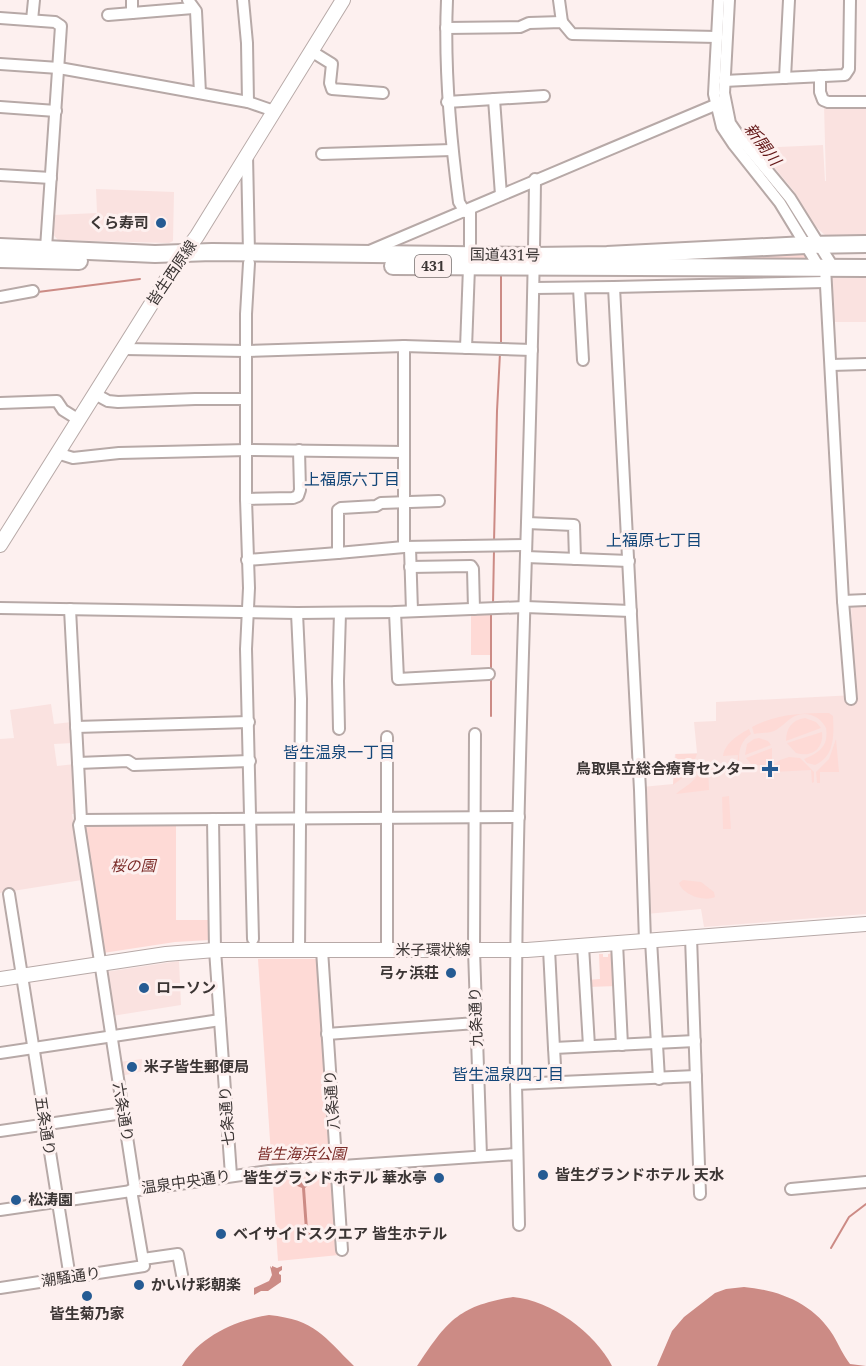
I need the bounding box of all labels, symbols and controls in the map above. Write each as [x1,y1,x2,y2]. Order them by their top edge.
water label: 新開川 [740,118,787,171]
place label: くら寿司 [89,212,149,232]
marker: くら寿司 [154,216,168,230]
street label: 皆生西原線 [142,236,200,309]
street label: 国道431号 [470,243,540,265]
road number: 431 [415,255,451,277]
district label: 上福原六丁目 [304,468,400,490]
district label: 上福原七丁目 [606,529,702,551]
district label: 皆生温泉一丁目 [283,741,395,763]
place label: 鳥取県立総合療育センター [576,758,756,778]
marker: 鳥取県立総合療育センター [761,760,779,778]
park label: 桜の園 [110,855,157,875]
street label: 米子環状線 [395,939,471,959]
place label: 弓ヶ浜荘 [379,962,439,982]
marker: 弓ヶ浜荘 [444,966,458,980]
place label: ローソン [156,977,216,997]
marker: ローソン [137,981,151,995]
street label: 九条通り [464,987,486,1047]
place label: 米子皆生郵便局 [144,1056,249,1076]
marker: 米子皆生郵便局 [125,1060,139,1074]
district label: 皆生温泉四丁目 [452,1063,564,1085]
street label: 八条通り [319,1069,343,1131]
street label: 六条通り [109,1081,139,1143]
street label: 七条通り [214,1085,238,1147]
street label: 五条通り [31,1095,61,1157]
park label: 皆生海浜公園 [256,1143,348,1163]
place label: 皆生グランドホテル 天水 [555,1164,724,1184]
street label: 温泉中央通り [140,1165,232,1197]
place label: 皆生グランドホテル 華水亭 [243,1167,427,1187]
marker: 皆生グランドホテル 天水 [536,1168,550,1182]
marker: 皆生グランドホテル 華水亭 [432,1171,446,1185]
place label: 松涛園 [28,1189,73,1209]
marker: 松涛園 [9,1193,23,1207]
place label: ベイサイドスクエア 皆生ホテル [233,1223,447,1243]
marker: ベイサイドスクエア 皆生ホテル [214,1227,228,1241]
street label: 潮騒通り [40,1262,102,1290]
place label: かいけ彩朝楽 [151,1274,241,1294]
marker: かいけ彩朝楽 [132,1278,146,1292]
marker: 皆生菊乃家 [80,1289,94,1303]
place label: 皆生菊乃家 [49,1303,125,1323]

